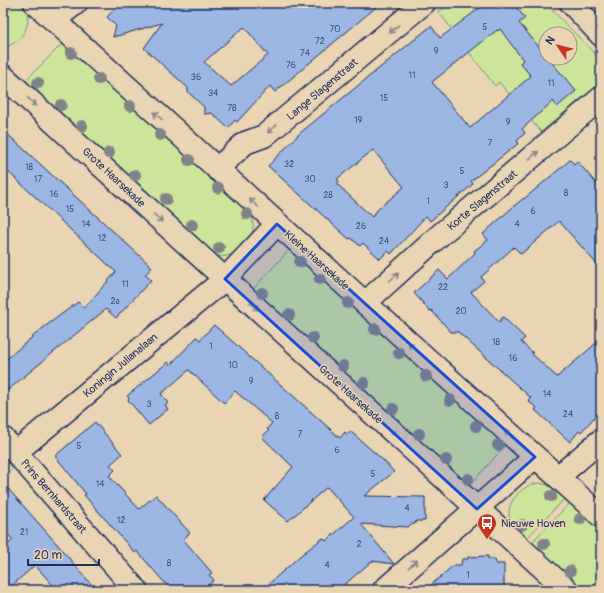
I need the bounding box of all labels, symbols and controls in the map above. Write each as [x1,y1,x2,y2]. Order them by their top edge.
house number: 5 [483,22,488,33]
house number: 70 [330,24,340,35]
one-way arrow [389,24,399,33]
north arrow [538,26,578,66]
text: N [543,33,558,47]
house number: 72 [315,36,325,47]
house number: 9 [434,46,439,57]
house number: 74 [300,48,311,59]
street label: Lange Slagenstraat [284,55,361,123]
house number: 76 [286,60,296,71]
house number: 11 [408,70,416,81]
house number: 36 [191,72,201,83]
house number: 11 [547,78,555,89]
house number: 34 [208,88,219,99]
house number: 15 [380,93,388,104]
one-way arrow [27,97,37,107]
house number: 78 [227,103,237,114]
one-way arrow [153,111,163,120]
house number: 19 [354,115,362,126]
house number: 9 [506,117,511,128]
one-way arrow [267,125,278,134]
house number: 7 [488,138,493,149]
street label: Grote Haarsekade [80,145,148,210]
one-way arrow [529,151,539,160]
house number: 32 [284,159,294,170]
house number: 18 [25,162,33,173]
house number: 5 [460,166,465,177]
street label: Korte Slagenstraat [445,167,520,233]
house number: 17 [34,174,42,185]
house number: 30 [304,174,316,185]
house number: 3 [443,180,449,191]
house number: 8 [564,188,569,199]
house number: 16 [50,189,58,200]
house number: 28 [323,190,333,201]
house number: 1 [426,196,430,207]
one-way arrow [249,198,259,208]
house number: 15 [66,204,74,215]
house number: 6 [530,206,536,217]
one-way arrow [153,214,164,223]
house number: 14 [82,219,91,230]
house number: 4 [514,219,520,230]
house number: 26 [356,221,366,232]
street label: Kleine Haarsekade [282,228,352,293]
house number: 12 [98,233,106,244]
house number: 24 [379,236,390,247]
one-way arrow [388,273,399,282]
house number: 11 [121,279,129,290]
house number: 22 [438,282,448,293]
house number: 2a [110,296,120,307]
one-way arrow [249,301,259,311]
house number: 20 [455,306,467,317]
street label: Koningin Julianalaan [81,331,160,400]
house number: 18 [492,337,500,348]
house number: 1 [209,341,213,352]
one-way arrow [407,342,418,351]
house number: 16 [509,353,517,364]
house number: 10 [228,360,238,371]
street label: Grote Haarsekade [316,362,386,427]
house number: 9 [249,376,254,387]
house number: 14 [543,389,552,400]
house number: 3 [146,399,152,410]
house number: 24 [563,409,574,420]
house number: 8 [275,411,280,422]
one-way arrow [387,427,397,436]
house number: 7 [298,429,303,440]
one-way arrow [504,429,514,439]
house number: 5 [77,441,82,452]
house number: 6 [334,445,340,456]
street label: Prins Bernhardstraat [18,457,90,536]
house number: 5 [371,469,376,480]
house number: 14 [96,479,105,490]
house number: 4 [404,503,410,514]
bus stop icon: Nieuwe Hoven [476,512,498,540]
house number: 12 [117,515,125,526]
place label: Nieuwe Hoven [501,517,566,530]
house number: 21 [20,527,28,538]
house number: 2 [356,539,362,550]
scale bar [28,541,99,567]
text: 20 m [34,548,63,563]
house number: 8 [167,558,172,569]
house number: 4 [324,560,330,571]
one-way arrow [408,560,419,569]
house number: 1 [466,570,470,581]

